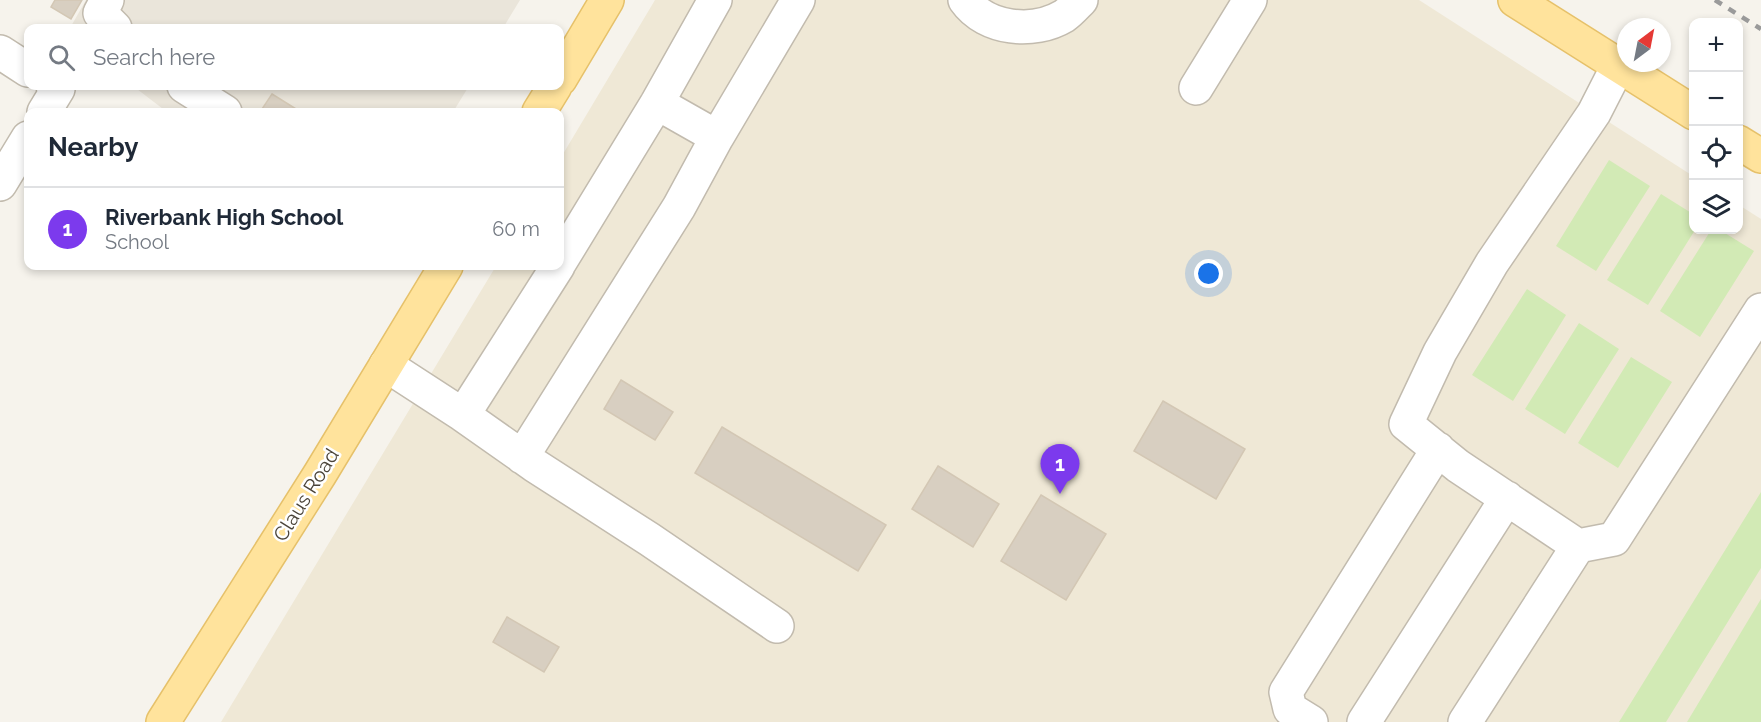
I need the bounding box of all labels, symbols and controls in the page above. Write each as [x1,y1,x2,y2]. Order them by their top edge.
north arrow [1617,18,1671,72]
map controls [1689,18,1743,234]
button: + [1689,18,1743,72]
search box [24,24,564,90]
icon: search [45,41,78,74]
text: Search here [93,44,215,70]
button: − [1689,72,1743,126]
button: locate [1689,126,1743,180]
text: Nearby [48,132,138,162]
button: layers [1689,180,1743,234]
text: Riverbank High School [105,204,343,230]
text: 1 [63,217,72,241]
text: 60 m [492,217,540,241]
text: School [105,230,169,254]
your location [1194,259,1223,288]
street label: Claus Road [268,444,344,546]
pin: 1 [1040,444,1080,494]

